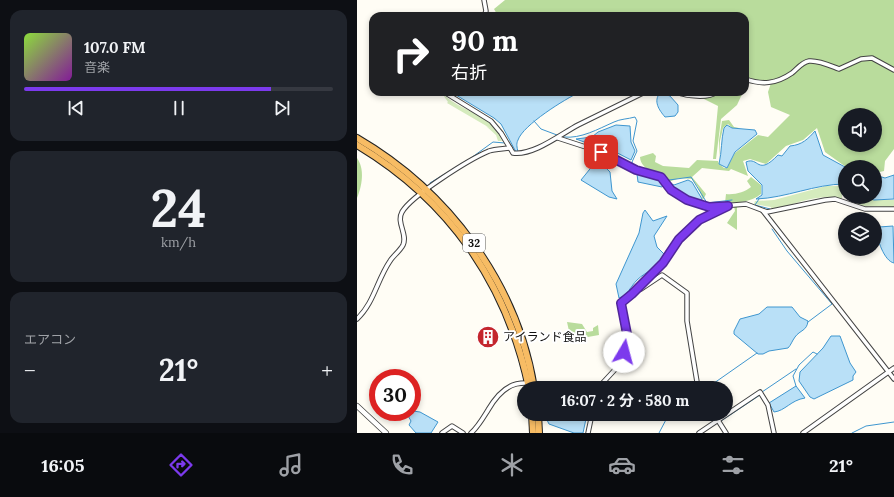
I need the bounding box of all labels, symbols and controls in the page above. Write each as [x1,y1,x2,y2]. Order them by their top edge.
text: 90 m [451,23,518,59]
icon: right [385,28,437,80]
text: 107.0 FM [84,38,146,57]
text: 音楽 [84,59,110,76]
text: 右折 [451,61,487,84]
icon: previous [65,97,87,119]
icon: pause [168,97,190,119]
icon: next [271,97,293,119]
map controls [838,108,882,256]
button: sound [838,108,882,152]
pin [584,135,618,169]
icon: arrive [590,141,612,163]
button: search [838,160,882,204]
text: 24 [150,175,207,241]
button: layers [838,212,882,256]
text: km/h [161,234,196,251]
road number: 32 [463,234,485,252]
building icon: アイランド食品 [475,324,501,350]
place label: アイランド食品 [503,329,586,344]
text: エアコン [24,331,76,348]
position arrow [603,331,645,373]
text: 21° [159,351,198,389]
text: − [24,356,36,384]
text: + [321,356,333,384]
speed limit sign: 30 [369,369,421,421]
text: 16:07 · 2 分 · 580 m [561,391,689,410]
icon: directions [167,451,195,479]
icon: music [277,451,305,479]
icon: phone [388,451,416,479]
icon: climate [498,451,526,479]
icon: car [608,451,636,479]
icon: filters [719,451,747,479]
text: 16:05 [41,454,85,477]
text: 21° [829,454,853,477]

